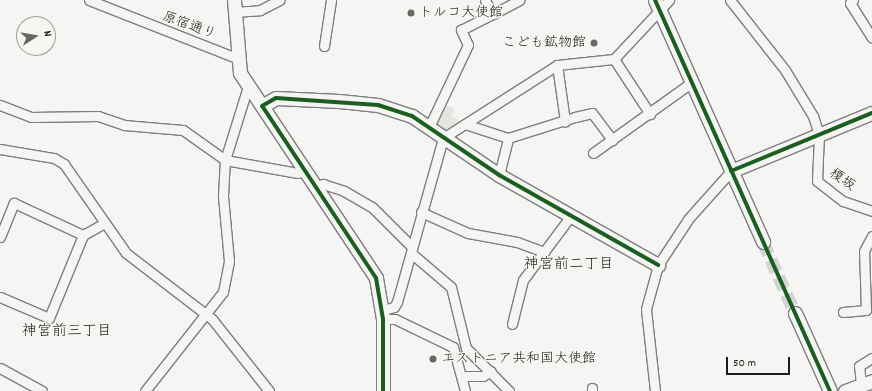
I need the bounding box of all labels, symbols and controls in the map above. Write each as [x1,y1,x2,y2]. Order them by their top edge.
place label: トルコ大使館 [419,5,503,21]
marker: トルコ大使館 [406,8,416,18]
street label: 原宿通り [160,9,218,43]
north arrow [16,16,56,56]
text: N [38,29,55,38]
place label: こども鉱物館 [502,35,586,51]
marker: こども鉱物館 [589,38,599,48]
street label: 榎坂 [826,165,858,195]
district label: 神宮前二丁目 [524,257,614,275]
district label: 神宮前三丁目 [22,324,112,342]
scale bar [728,349,792,375]
place label: エストニア共和国大使館 [441,351,595,367]
marker: エストニア共和国大使館 [428,354,438,364]
text: 50 m [733,355,756,372]

